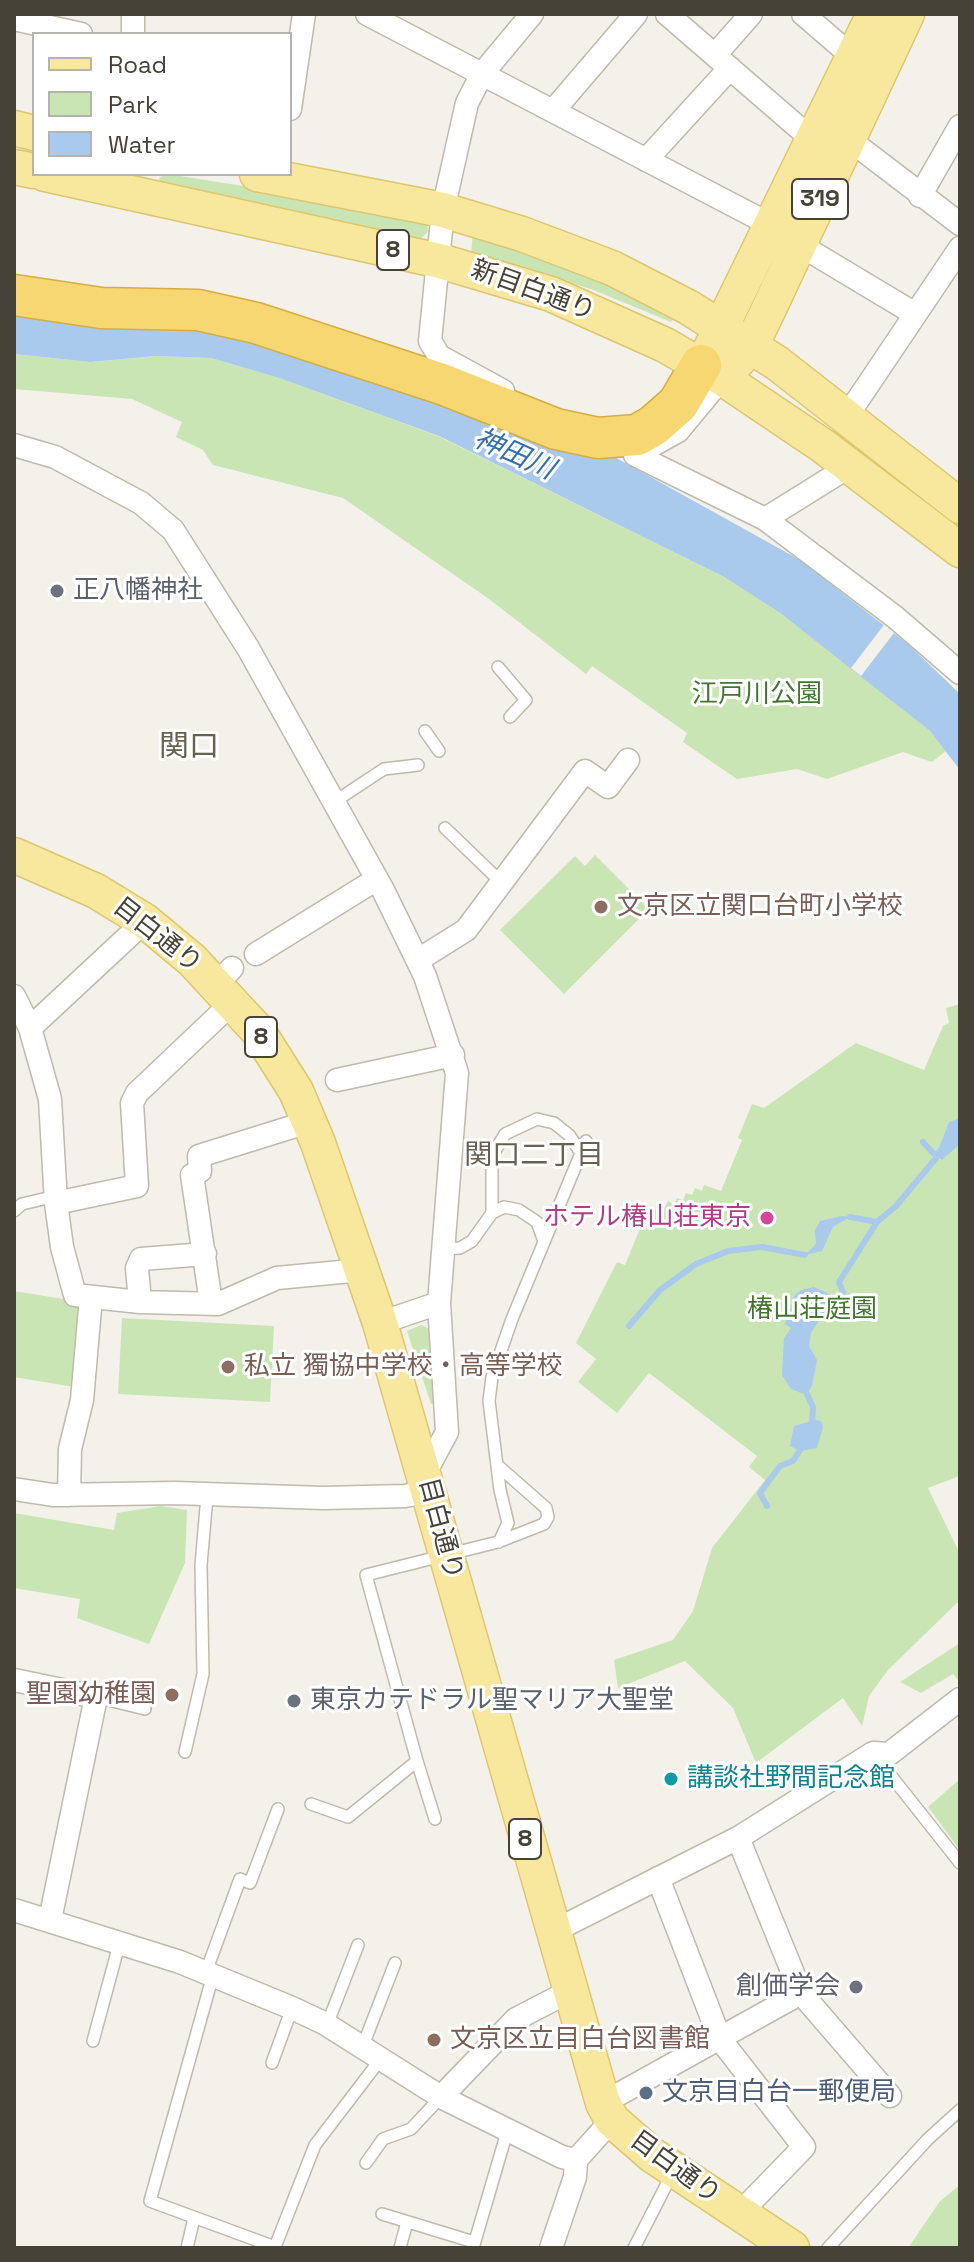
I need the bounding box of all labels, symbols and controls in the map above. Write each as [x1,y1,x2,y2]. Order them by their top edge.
legend [32,32,292,176]
text: Road [108,49,167,80]
text: Park [108,89,158,120]
text: Water [108,129,176,160]
road number: 319 [792,179,848,219]
road number: 8 [377,230,409,270]
street label: 新目白通り [467,254,599,328]
water label: 神田川 [469,423,559,487]
place label: 正八幡神社 [73,575,203,607]
marker: 正八幡神社 [48,582,66,600]
park label: 江戸川公園 [692,679,822,711]
district label: 関口 [159,730,219,766]
place label: 文京区立関口台町小学校 [617,891,903,923]
street label: 目白通り [106,892,208,980]
marker: 文京区立関口台町小学校 [592,898,610,916]
road number: 8 [245,1017,277,1057]
district label: 関口二丁目 [464,1139,604,1173]
place label: ホテル椿山荘東京 [543,1202,751,1234]
marker: ホテル椿山荘東京 [758,1209,776,1227]
park label: 椿山荘庭園 [747,1294,877,1326]
place label: 私立 獨協中学校・高等学校 [244,1351,563,1383]
marker: 私立 獨協中学校・高等学校 [219,1358,237,1376]
street label: 目白通り [411,1475,469,1583]
place label: 聖園幼稚園 [26,1679,156,1711]
place label: 東京カテドラル聖マリア大聖堂 [310,1685,674,1717]
marker: 聖園幼稚園 [163,1686,181,1704]
marker: 東京カテドラル聖マリア大聖堂 [285,1692,303,1710]
place label: 講談社野間記念館 [687,1763,895,1795]
marker: 講談社野間記念館 [662,1770,680,1788]
road number: 8 [509,1819,541,1859]
place label: 創価学会 [736,1971,840,2003]
marker: 創価学会 [847,1978,865,1996]
place label: 文京区立目白台図書館 [450,2024,710,2056]
marker: 文京区立目白台図書館 [425,2031,443,2049]
place label: 文京目白台一郵便局 [662,2077,896,2109]
marker: 文京目白台一郵便局 [637,2084,655,2102]
street label: 目白通り [624,2125,726,2211]

